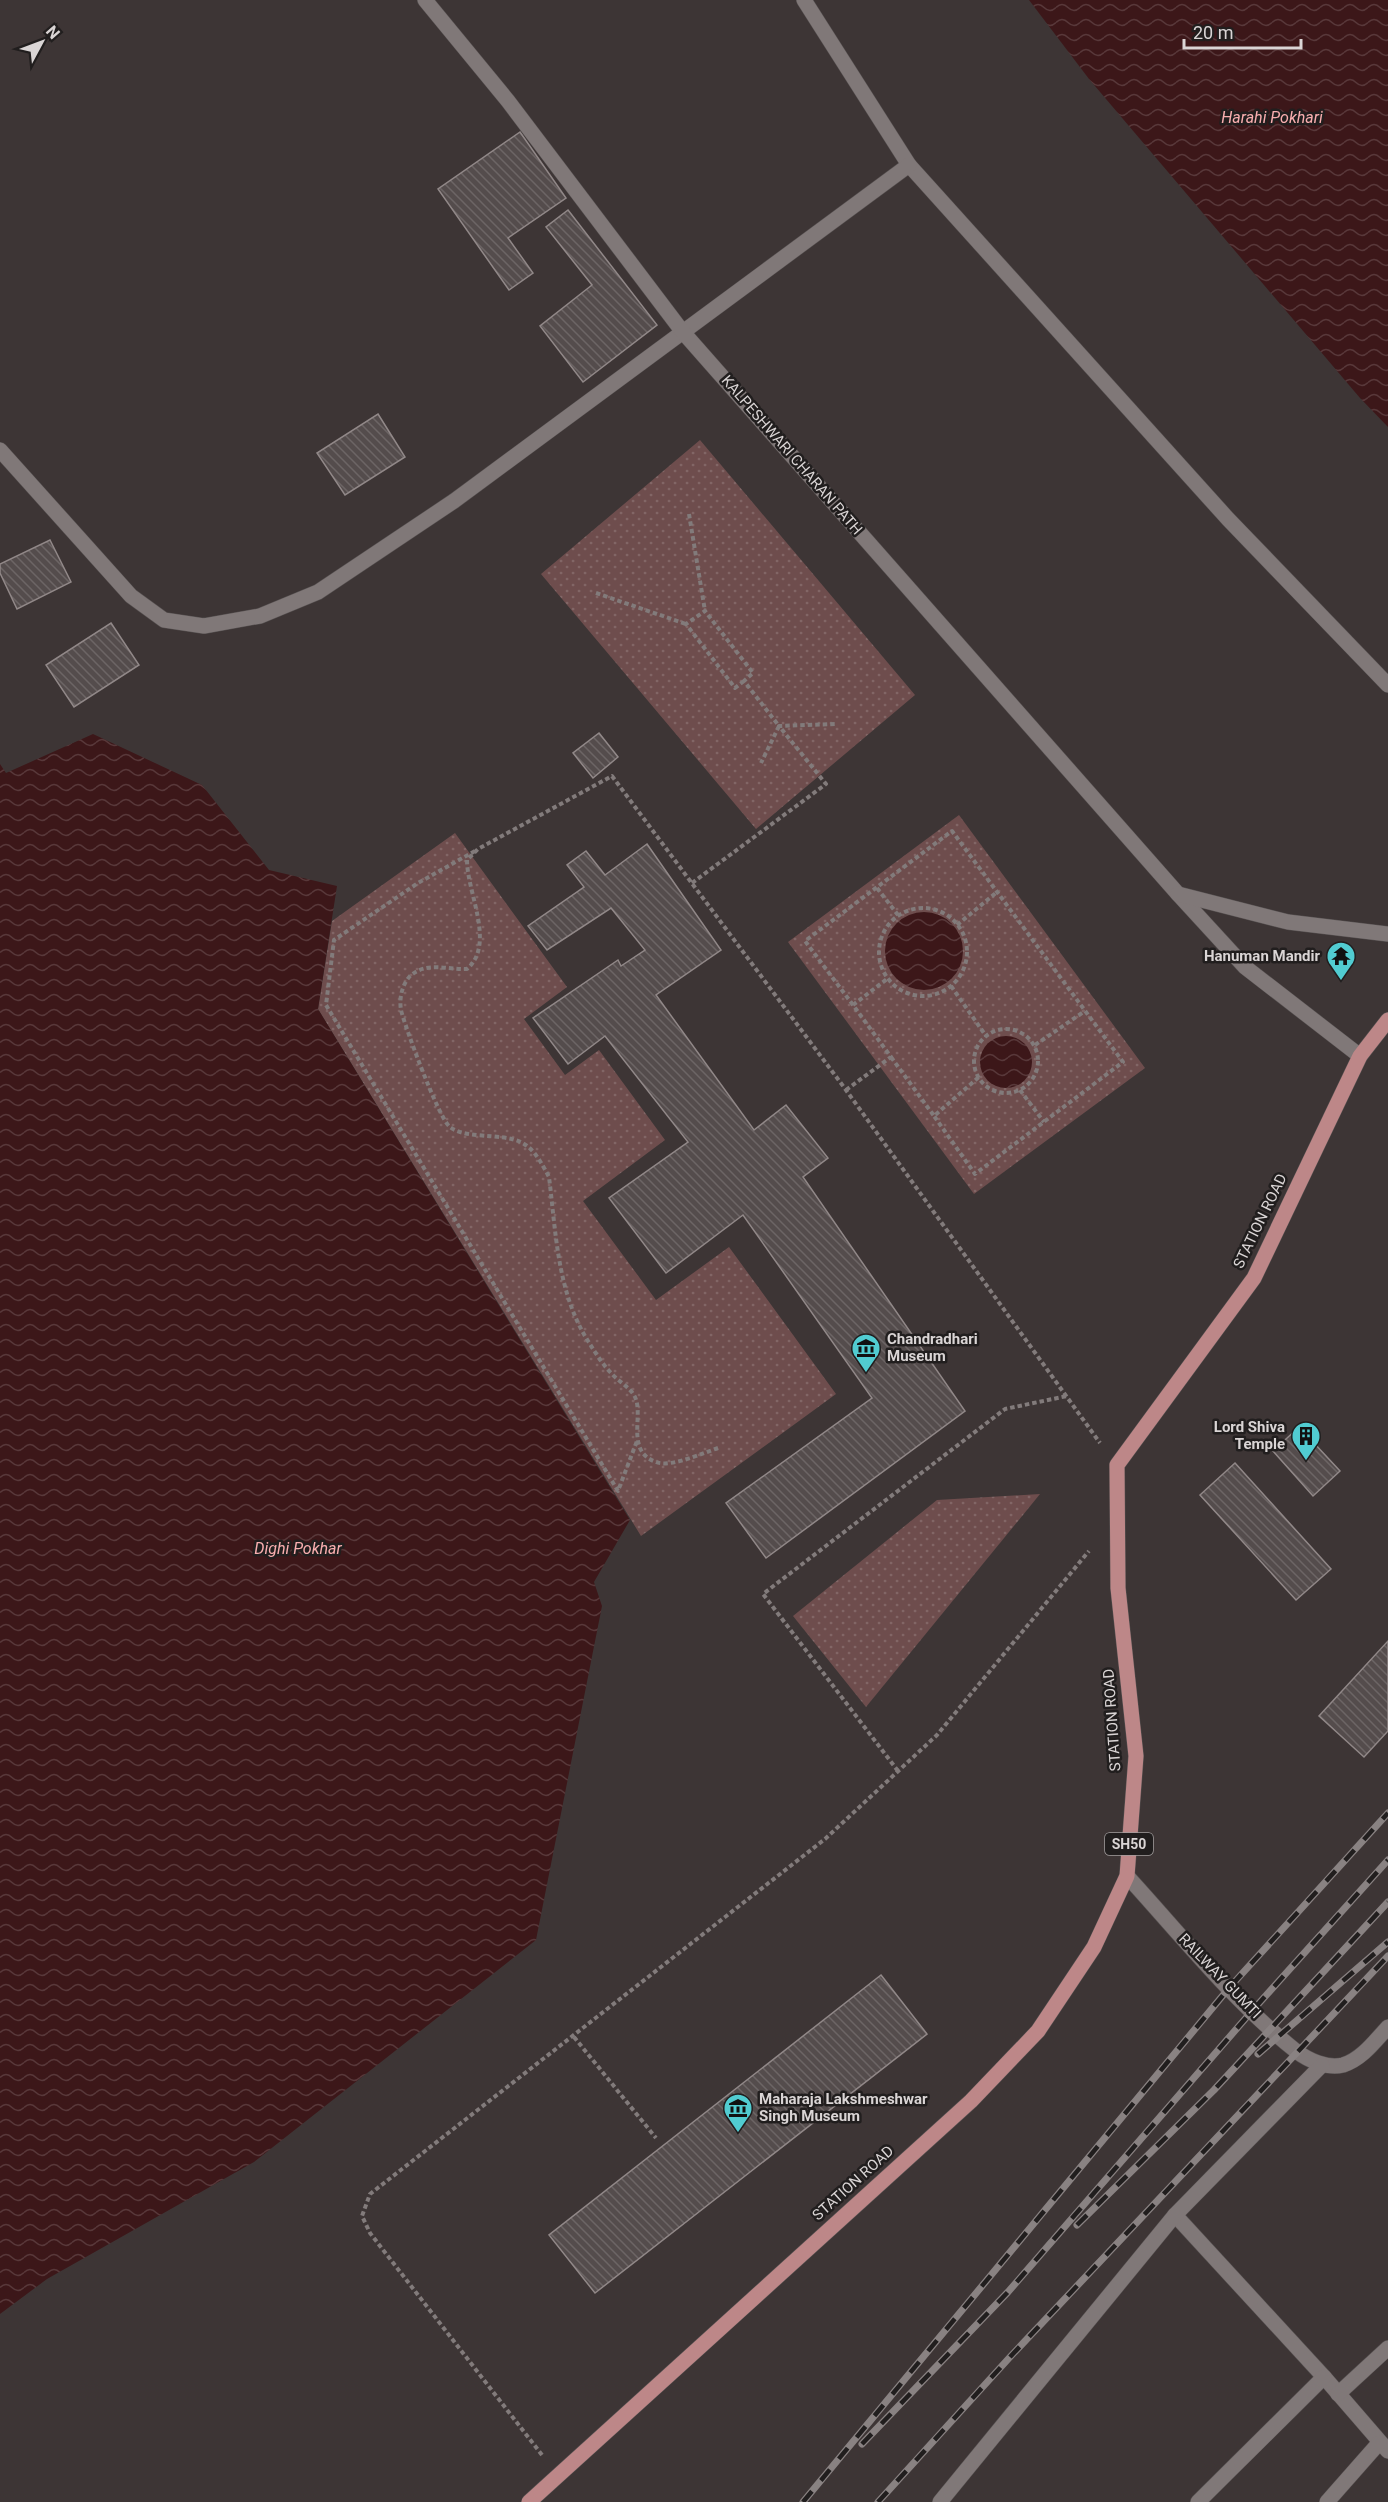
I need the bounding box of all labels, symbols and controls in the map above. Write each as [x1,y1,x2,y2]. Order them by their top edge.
north arrow [12,12,72,72]
scale bar [1184,12,1301,50]
text: N [42,22,64,43]
text: 20 m [1193,22,1233,43]
water label: Harahi Pokhari [1221,108,1323,127]
street label: KALPESHWARI CHARAN PATH [718,372,866,538]
temple icon: Hanuman Mandir [1325,940,1357,982]
place label: Hanuman Mandir [1204,947,1321,965]
street label: STATION ROAD [1229,1171,1291,1271]
place label: Chandradhari Museum [887,1330,978,1365]
museum icon: Chandradhari Museum [850,1332,882,1374]
place label: Lord Shiva Temple [1214,1418,1285,1453]
building icon: Lord Shiva Temple [1290,1420,1322,1462]
water label: Dighi Pokhar [254,1539,343,1558]
street label: STATION ROAD [1099,1668,1125,1772]
road number: SH50 [1105,1833,1153,1855]
street label: RAILWAY GUMTI [1175,1930,1265,2022]
place label: Maharaja Lakshmeshwar Singh Museum [759,2090,928,2125]
museum icon: Maharaja Lakshmeshwar Singh Museum [722,2092,754,2134]
street label: STATION ROAD [809,2142,897,2224]

